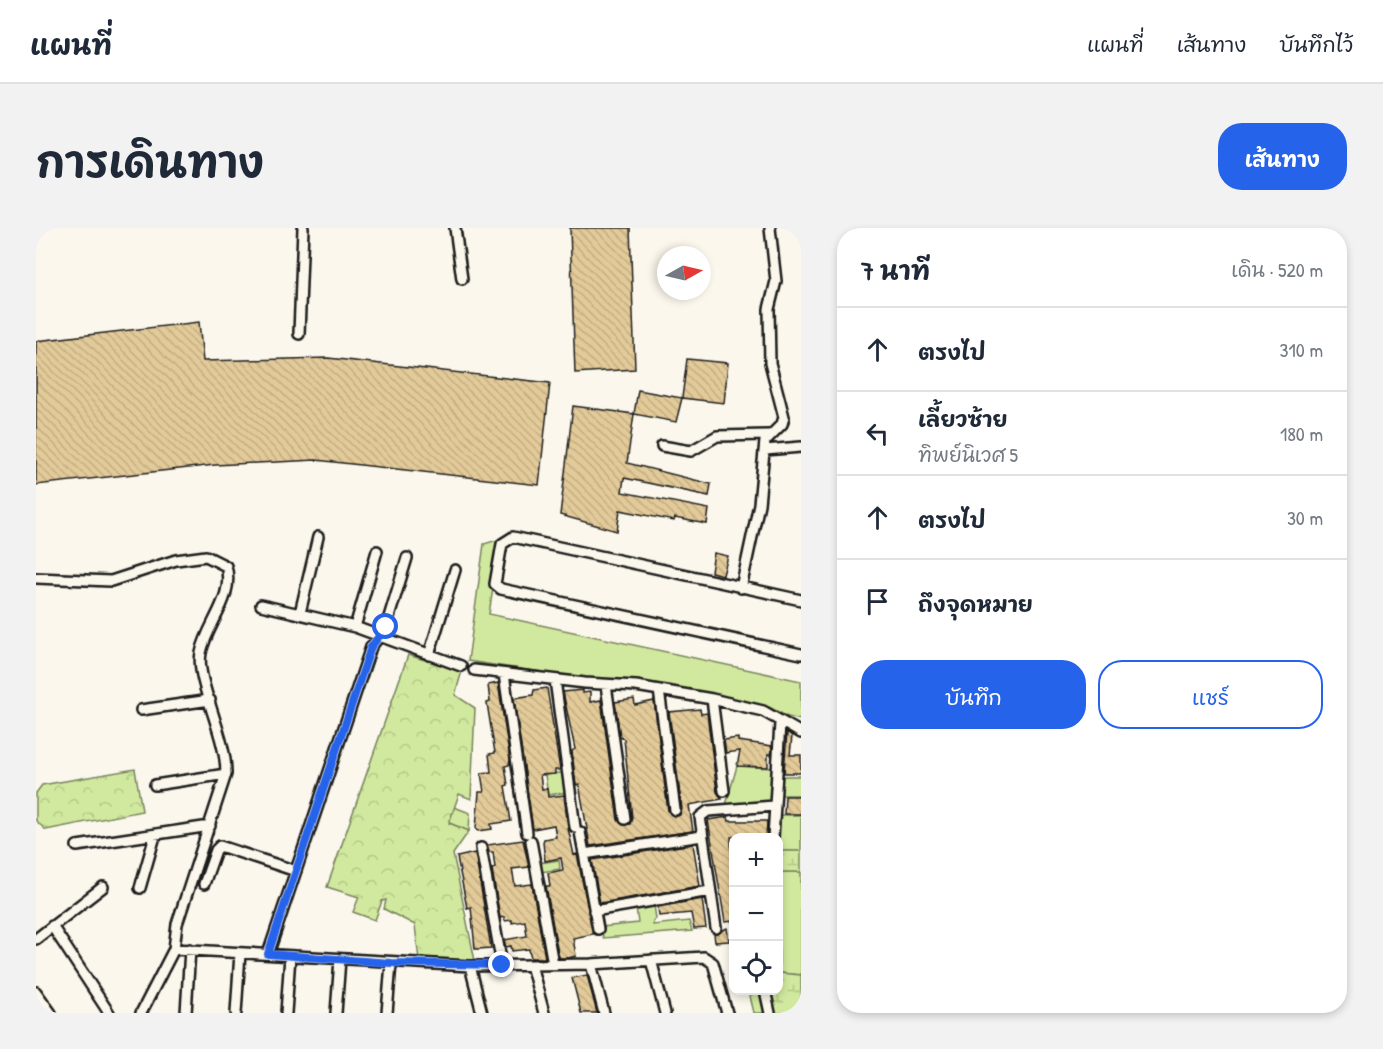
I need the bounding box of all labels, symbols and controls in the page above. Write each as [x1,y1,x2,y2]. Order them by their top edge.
text: แผนที่ [30,26,112,64]
text: แผนที่ [1087,30,1144,59]
text: เส้นทาง [1177,30,1246,59]
text: บันทึกไว้ [1279,30,1353,59]
button: เส้นทาง [1218,123,1347,190]
text: การเดินทาง [36,133,264,190]
north arrow [657,246,711,300]
text: 7 นาที [861,253,930,288]
text: เดิน · 520 m [1231,256,1323,283]
icon: ahead [861,333,894,366]
text: 310 m [1280,336,1323,363]
text: ตรงไป [918,337,986,367]
text: เลี้ยวซ้าย [918,404,1008,434]
icon: left [861,417,894,450]
text: 180 m [1280,420,1323,447]
text: ทิพย์นิเวศ 5 [918,441,1018,468]
icon: ahead [861,501,894,534]
text: 30 m [1287,504,1323,531]
text: ตรงไป [918,505,986,535]
icon: arrive [861,585,894,618]
text: ถึงจุดหมาย [918,589,1033,619]
route start [372,613,398,639]
button: บันทึก [861,660,1086,729]
button: แชร์ [1098,660,1323,729]
map controls [729,833,783,995]
button: + [729,833,783,887]
button: − [729,887,783,941]
button: locate [729,941,783,995]
route end [488,951,514,977]

